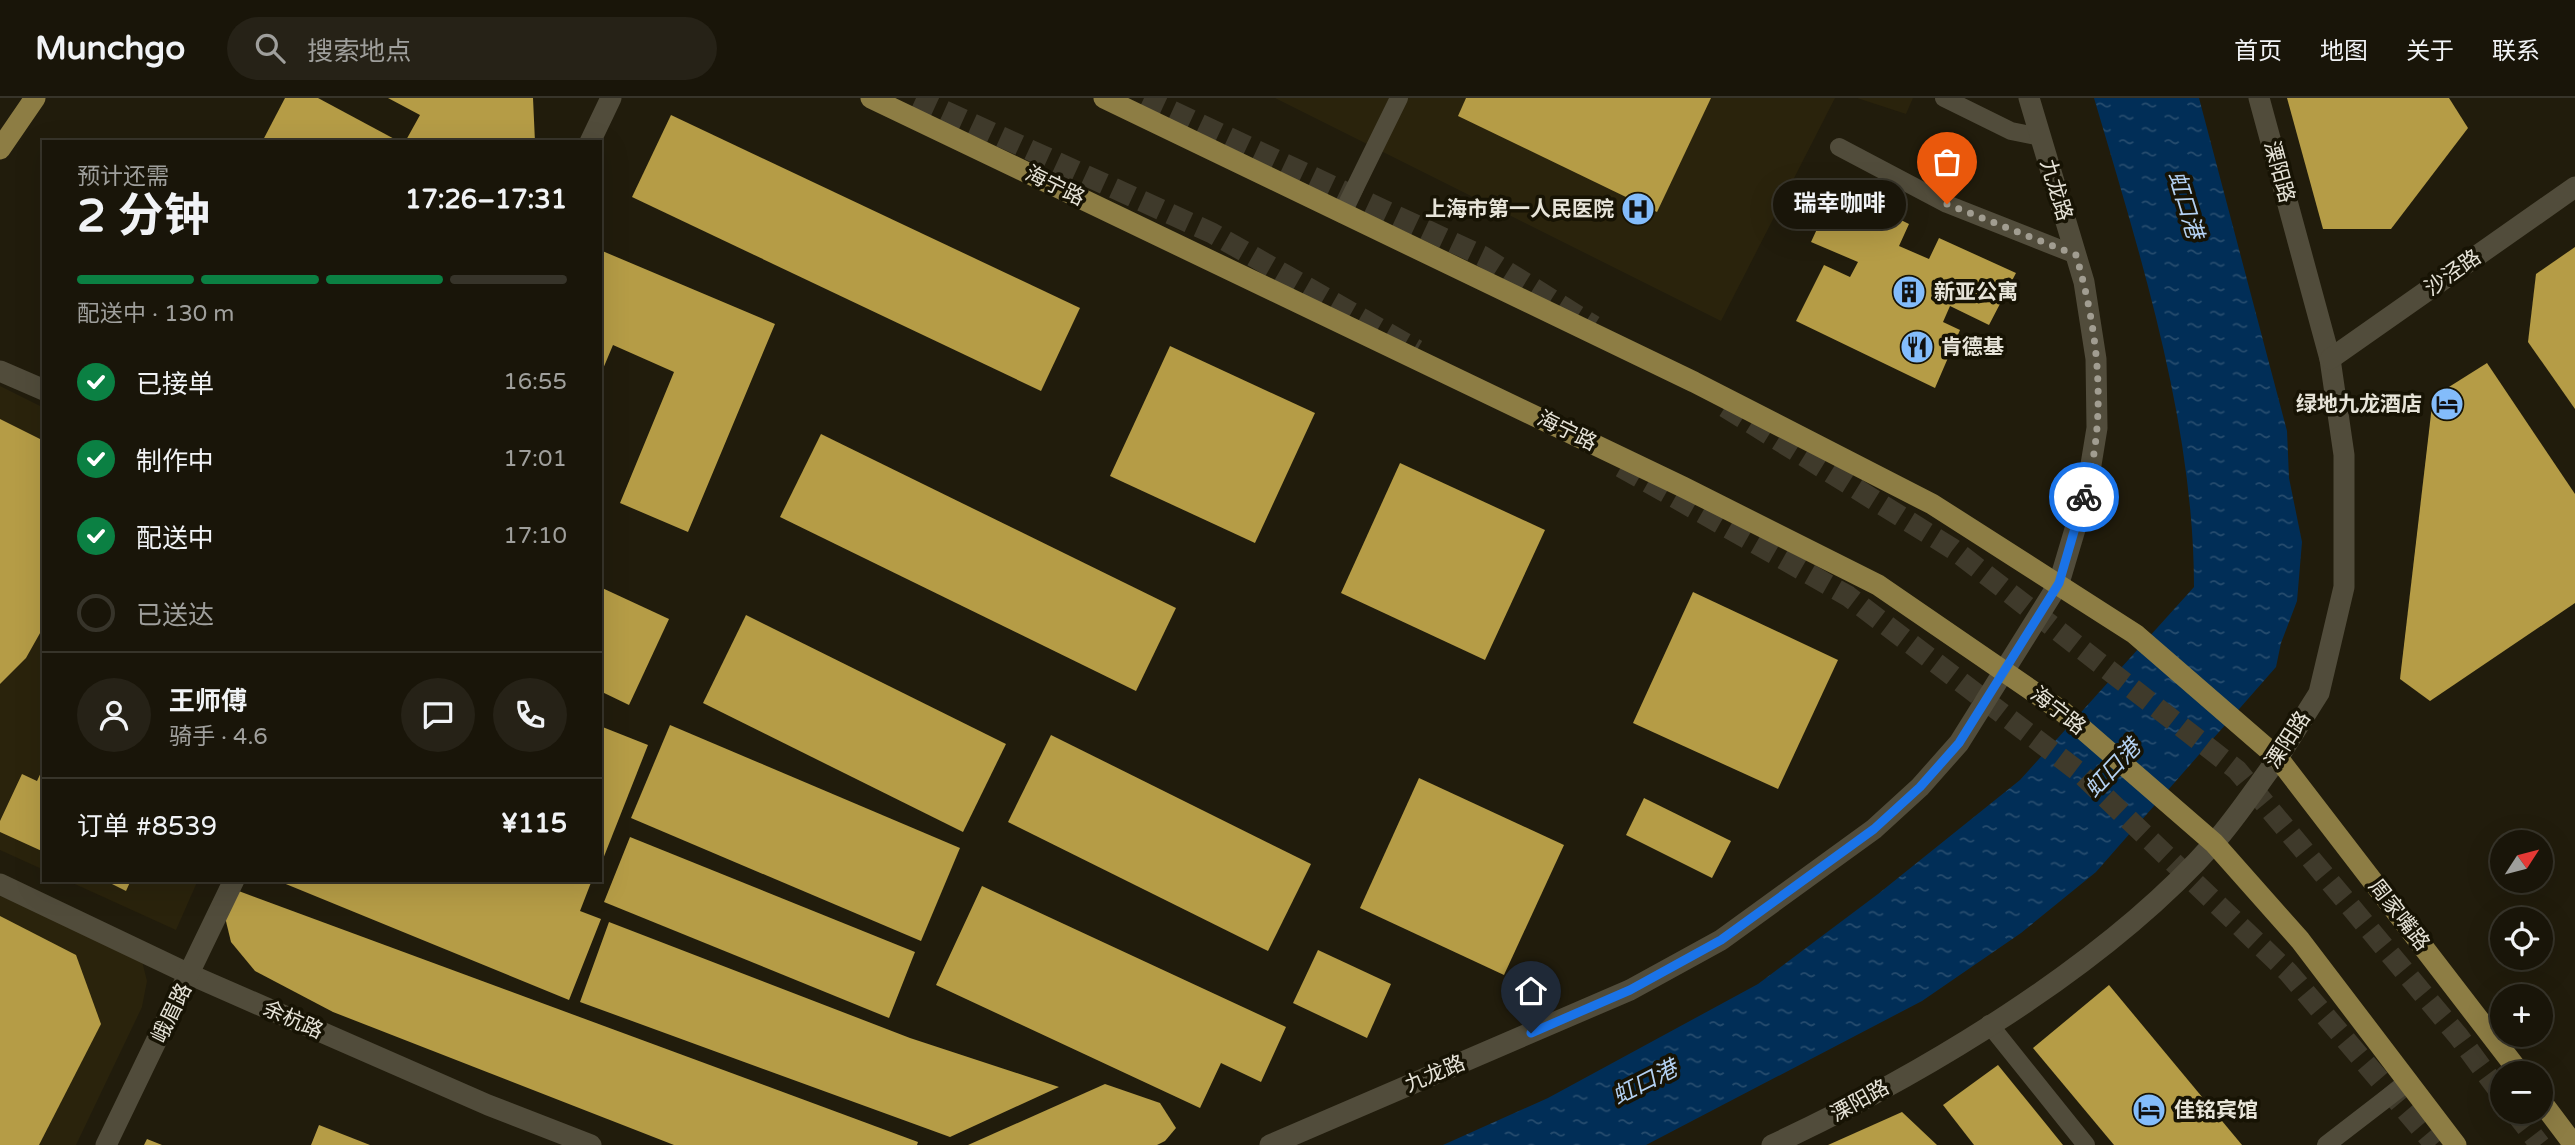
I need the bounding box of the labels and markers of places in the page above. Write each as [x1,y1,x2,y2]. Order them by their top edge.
pin [1917,132,1977,204]
callout: 瑞幸咖啡 [1772,180,1905,228]
hospital icon: 上海市第一人民医院 [1619,190,1657,228]
place label: 上海市第一人民医院 [1425,197,1614,222]
building icon: 新亚公寓 [1890,273,1928,311]
place label: 新亚公寓 [1934,280,2018,305]
restaurant icon: 肯德基 [1898,328,1936,366]
place label: 肯德基 [1941,335,2004,360]
hotel icon: 绿地九龙酒店 [2428,385,2466,423]
place label: 绿地九龙酒店 [2296,392,2422,417]
pin [1501,961,1561,1033]
hotel icon: 佳铭宾馆 [2130,1091,2168,1129]
place label: 佳铭宾馆 [2174,1098,2258,1123]

